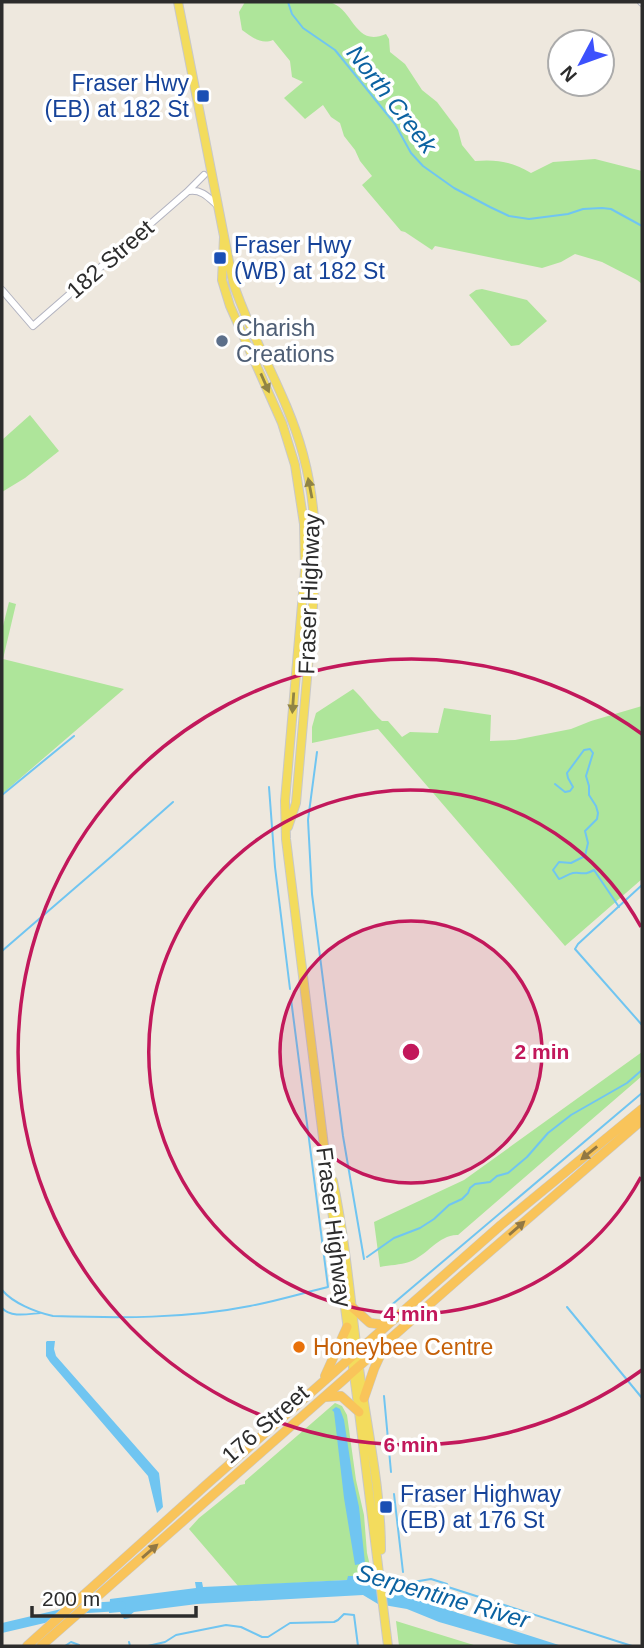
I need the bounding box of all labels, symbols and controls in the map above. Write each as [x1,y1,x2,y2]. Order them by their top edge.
north arrow [546,28,616,98]
water label: North Creek [342,40,444,160]
text: N [556,62,581,86]
place label: Fraser Hwy (EB) at 182 St [45,70,190,122]
marker: Fraser Hwy (EB) at 182 St [195,88,211,104]
street label: 182 Street [61,214,159,304]
place label: Fraser Hwy (WB) at 182 St [234,232,385,284]
marker: Fraser Hwy (WB) at 182 St [212,250,228,266]
place label: Charish Creations [236,315,334,367]
marker: Charish Creations [214,333,230,349]
one-way arrow [259,373,271,393]
one-way arrow [305,477,316,499]
street label: Fraser Highway [293,513,325,675]
one-way arrow [287,692,298,714]
centre of rings [399,1040,423,1064]
text: 2 min [515,1040,569,1063]
street label: Fraser Highway [311,1145,357,1309]
one-way arrow [581,1145,599,1160]
one-way arrow [508,1220,526,1236]
text: 4 min [384,1302,438,1325]
place label: Honeybee Centre [313,1334,493,1360]
marker: Honeybee Centre [291,1339,307,1355]
street label: 176 Street [216,1379,314,1469]
text: 6 min [384,1433,438,1456]
place label: Fraser Highway (EB) at 176 St [400,1481,562,1533]
marker: Fraser Highway (EB) at 176 St [378,1499,394,1515]
one-way arrow [141,1543,159,1559]
water label: Serpentine River [353,1558,534,1634]
scale bar [32,1574,196,1618]
text: 200 m [42,1587,100,1610]

